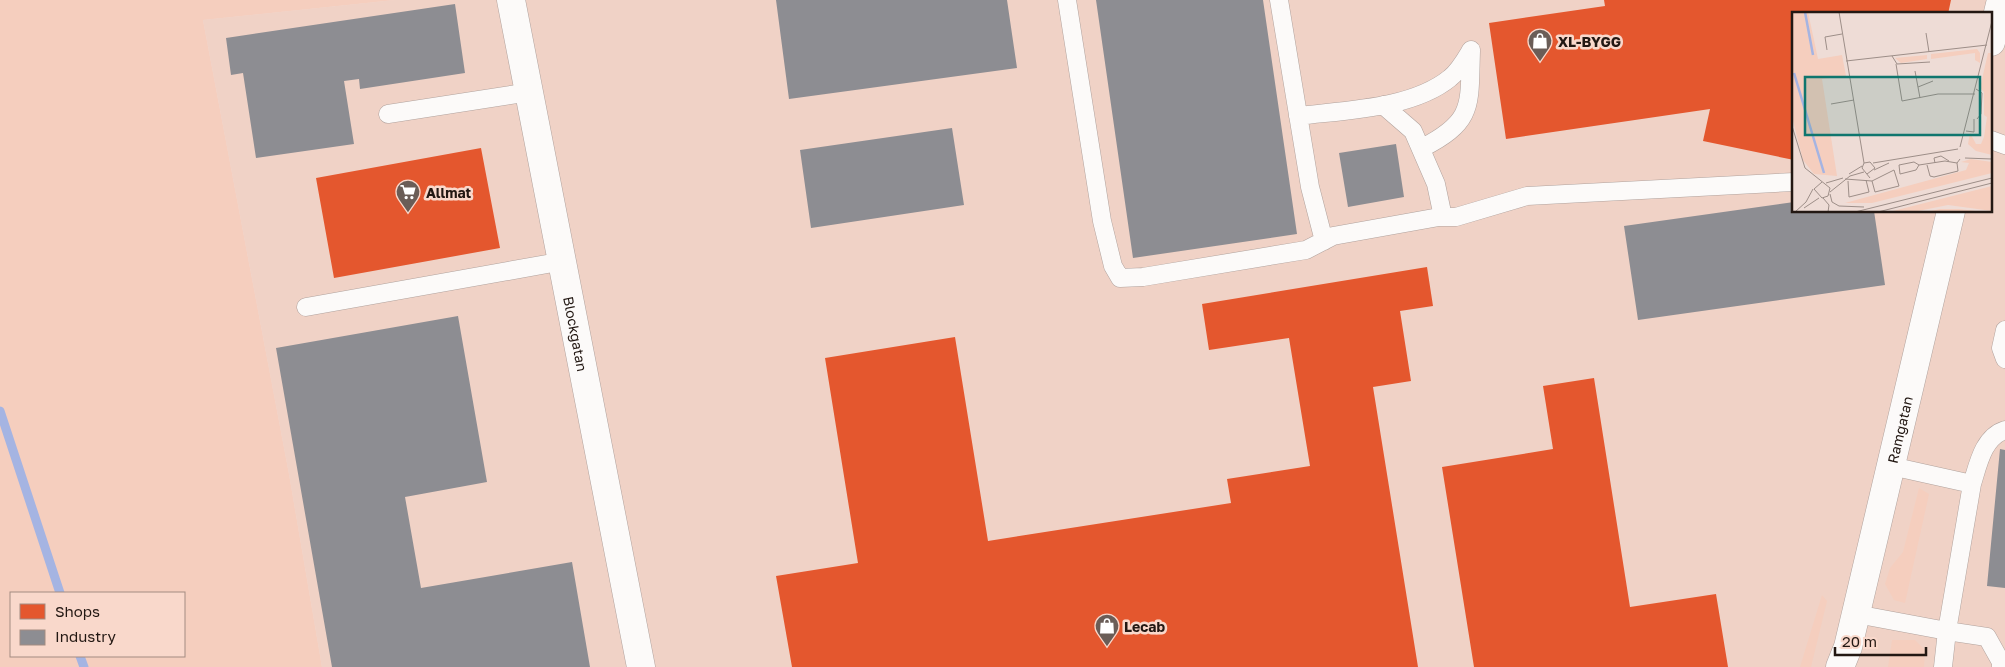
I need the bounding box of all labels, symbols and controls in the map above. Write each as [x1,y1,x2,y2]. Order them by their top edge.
inset map [1792,12,1992,212]
shop icon: XL-BYGG [1527,28,1553,62]
place label: XL-BYGG [1558,33,1621,50]
supermarket icon: Allmat [395,179,421,213]
place label: Allmat [426,184,472,201]
street label: Blockgatan [560,295,592,373]
street label: Ramgatan [1883,394,1915,465]
legend [10,592,185,657]
text: Shops [55,602,100,620]
shop icon: Lecab [1094,613,1120,647]
place label: Lecab [1124,618,1165,635]
scale bar [1835,624,1926,656]
text: Industry [55,627,116,645]
text: 20 m [1842,632,1877,650]

